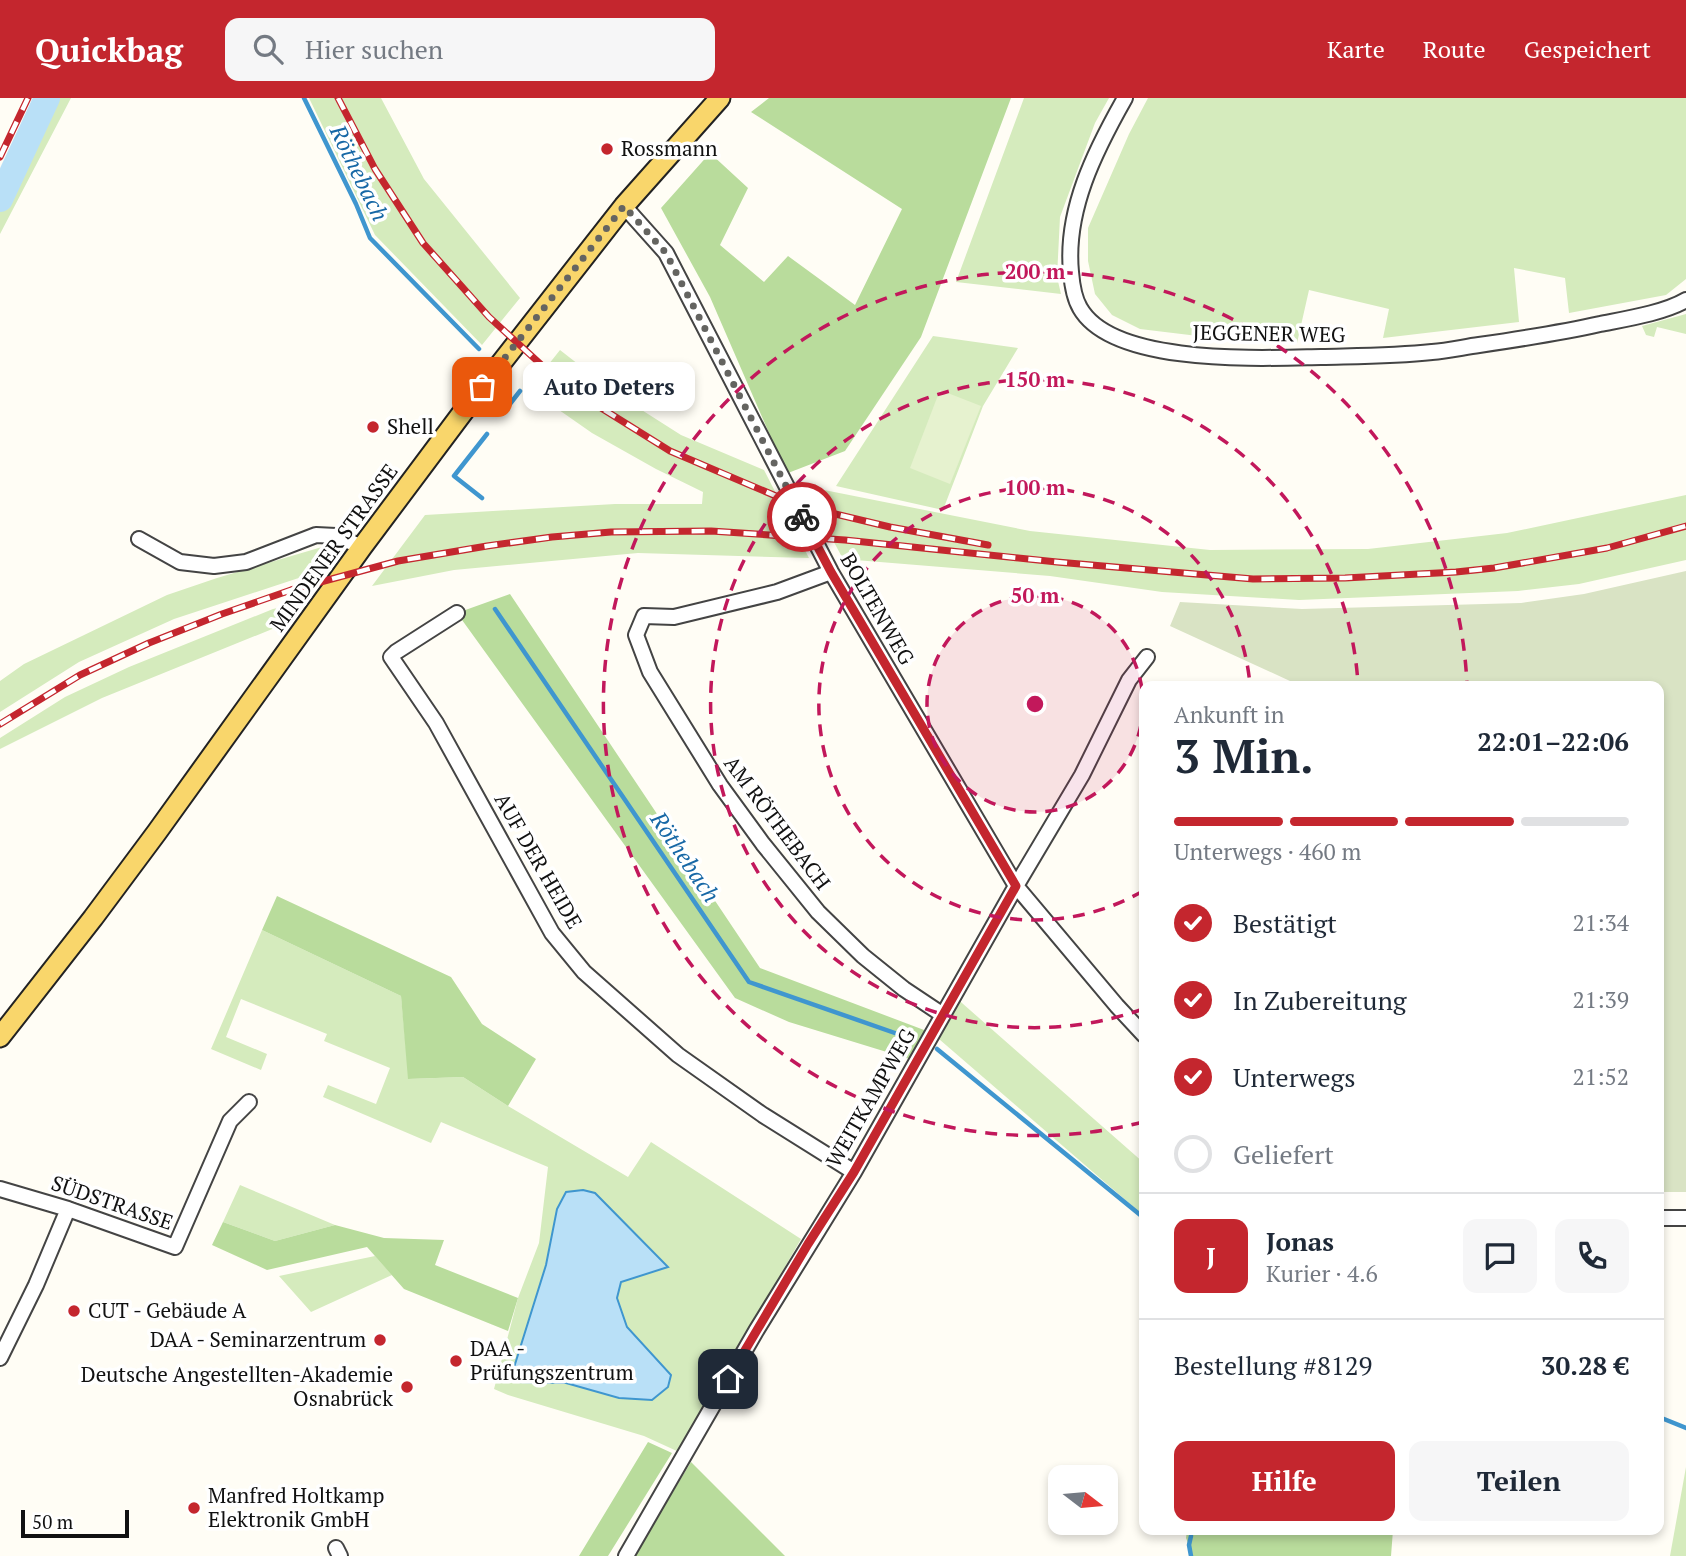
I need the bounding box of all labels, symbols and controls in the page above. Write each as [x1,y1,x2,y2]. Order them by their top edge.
search box [225,18,715,81]
text: Quickbag [35,28,183,71]
icon: search [249,30,287,68]
text: Hier suchen [305,32,443,66]
text: Karte [1327,33,1385,65]
text: Route [1423,33,1486,65]
text: Gespeichert [1524,33,1651,65]
water label: Röthebach [322,119,396,226]
place label: Rossmann [621,134,718,162]
marker: Rossmann [599,141,615,157]
text: 200 m [1005,257,1066,285]
street label: JEGGENER WEG [1192,318,1346,348]
pin [452,357,512,417]
callout: Auto Deters [524,362,696,412]
text: 150 m [1005,365,1066,393]
icon: bag [463,368,501,406]
text: Auto Deters [543,371,675,402]
place label: Shell [387,412,434,440]
marker: Shell [365,419,381,435]
street label: MINDENER STRASSE [263,458,404,637]
text: 100 m [1005,473,1066,501]
courier [767,482,837,552]
icon: bike [783,498,821,536]
street label: BOLTENWEG [835,547,921,670]
text: 50 m [1011,581,1060,609]
centre of rings [1023,692,1047,716]
text: Ankunft in [1174,699,1284,730]
text: 22:01–22:06 [1477,724,1629,758]
text: 3 Min. [1174,725,1314,786]
street label: AM RÖTHEBACH [718,750,837,895]
street label: AUF DER HEIDE [489,787,589,934]
water label: Röthebach [643,804,727,908]
text: Unterwegs · 460 m [1174,836,1361,867]
icon: check [1174,904,1212,942]
text: Bestätigt [1233,906,1337,940]
text: 21:34 [1572,907,1629,938]
icon: check [1174,981,1212,1019]
text: In Zubereitung [1233,983,1407,1017]
text: 21:39 [1572,984,1629,1015]
street label: WEITKAMPWEG [819,1022,922,1172]
icon: check [1174,1058,1212,1096]
text: Unterwegs [1233,1060,1356,1094]
text: 21:52 [1572,1061,1629,1092]
text: Geliefert [1233,1137,1334,1171]
street label: SÜDSTRASSE [48,1168,177,1236]
button: chat [1463,1219,1537,1293]
button: phone [1555,1219,1629,1293]
text: Jonas [1266,1224,1334,1258]
text: J [1206,1239,1216,1273]
text: Kurier · 4.6 [1266,1258,1378,1289]
place label: CUT - Gebäude A [88,1296,247,1324]
marker: CUT - Gebäude A [66,1303,82,1319]
place label: DAA - Seminarzentrum [150,1325,366,1353]
marker: DAA - Seminarzentrum [372,1332,388,1348]
place label: DAA - Prüfungszentrum [470,1334,634,1386]
text: Bestellung #8129 [1174,1348,1372,1382]
text: 30.28 € [1541,1348,1629,1382]
pin [698,1349,758,1409]
marker: DAA - Prüfungszentrum [448,1353,464,1369]
place label: Deutsche Angestellten-Akademie Osnabrück [81,1360,393,1412]
icon: home [709,1360,747,1398]
marker: Deutsche Angestellten-Akademie Osnabrück [399,1379,415,1395]
button: Hilfe [1174,1441,1395,1521]
button: Teilen [1409,1441,1629,1521]
north arrow [1048,1465,1118,1535]
map controls [1048,1465,1118,1535]
place label: Manfred Holtkamp Elektronik GmbH [208,1481,384,1533]
marker: Manfred Holtkamp Elektronik GmbH [186,1500,202,1516]
scale bar [21,1507,130,1539]
text: 50 m [32,1509,73,1534]

